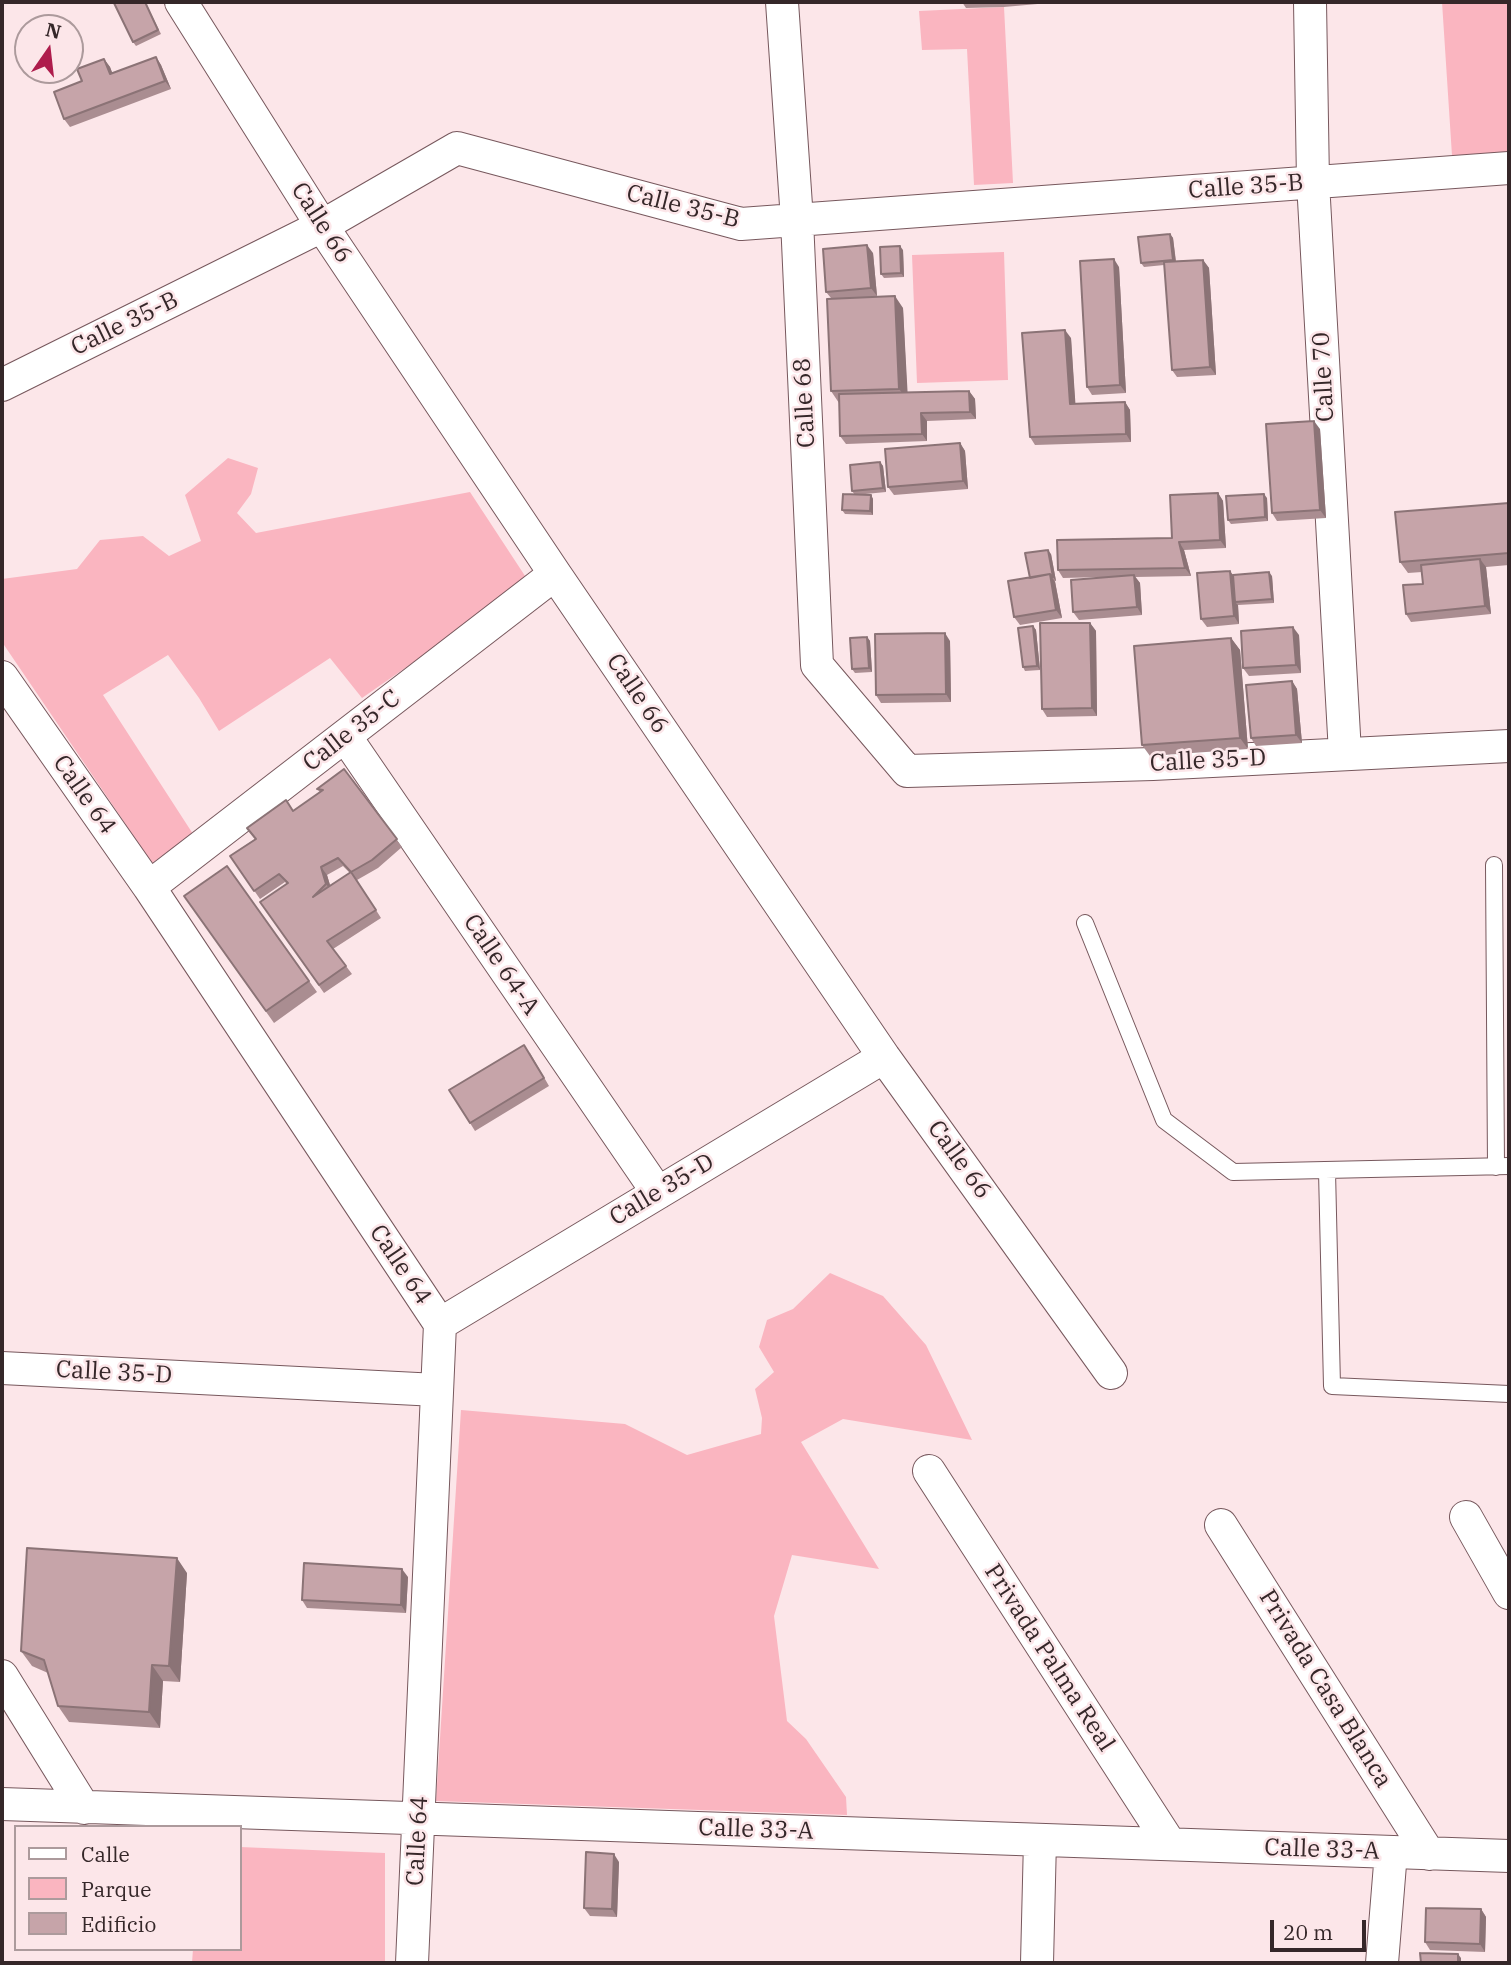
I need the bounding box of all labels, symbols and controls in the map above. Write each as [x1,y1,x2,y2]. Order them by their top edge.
north arrow [14,14,84,84]
text: N [43,17,64,44]
street label: Calle 35-B [1187,169,1305,205]
street label: Calle 66 [284,177,358,269]
street label: Calle 35-B [623,179,743,235]
street label: Calle 35-B [67,286,183,362]
street label: Calle 70 [1307,331,1341,423]
street label: Calle 68 [788,357,822,449]
street label: Calle 66 [600,649,674,739]
street label: Calle 35-C [298,684,406,778]
street label: Calle 35-D [1149,744,1267,778]
street label: Calle 64 [46,750,122,840]
street label: Calle 64-A [457,909,545,1021]
street label: Calle 66 [921,1115,997,1205]
street label: Calle 35-D [605,1148,719,1232]
street label: Calle 64 [363,1220,437,1310]
street label: Calle 35-D [55,1356,173,1390]
street label: Privada Palma Real [978,1559,1120,1757]
street label: Privada Casa Blanca [1252,1585,1398,1793]
street label: Calle 64 [401,1795,435,1887]
street label: Calle 33-A [698,1814,814,1846]
legend [14,1825,242,1951]
street label: Calle 33-A [1264,1834,1380,1866]
text: Calle [81,1840,130,1868]
text: Parque [81,1875,151,1903]
scale bar [1273,1906,1369,1950]
text: Edificio [81,1910,156,1938]
text: 20 m [1283,1918,1333,1946]

